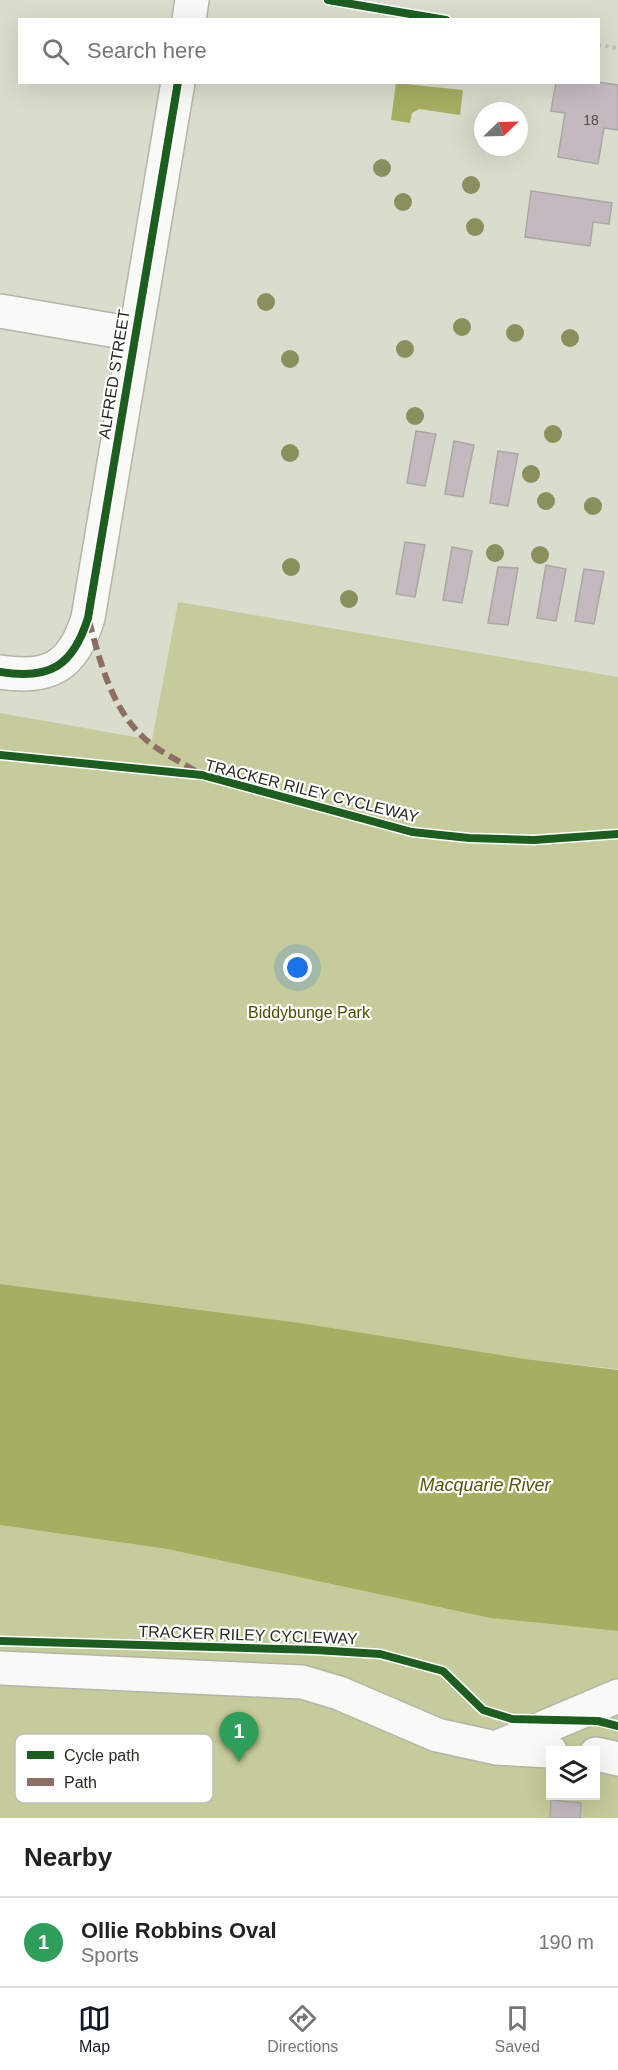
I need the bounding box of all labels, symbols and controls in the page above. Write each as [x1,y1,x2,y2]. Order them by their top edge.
search box [18,18,600,84]
icon: search [39,35,72,68]
text: Search here [87,38,207,63]
north arrow [474,102,528,156]
house number: 18 [583,112,599,128]
street label: ALFRED STREET [95,308,133,440]
street label: TRACKER RILEY CYCLEWAY [204,756,421,826]
your location [283,953,312,982]
park label: Biddybunge Park [248,1004,371,1021]
water label: Macquarie River [419,1475,552,1495]
street label: TRACKER RILEY CYCLEWAY [138,1623,358,1647]
pin: 1 [220,1712,258,1762]
legend [15,1734,213,1803]
map controls [546,1746,600,1800]
button: layers [546,1746,600,1800]
text: Cycle path [64,1747,140,1764]
text: Path [64,1774,97,1791]
text: Nearby [24,1842,112,1872]
text: Ollie Robbins Oval [81,1918,277,1943]
text: 1 [38,1931,49,1953]
text: 190 m [538,1931,594,1953]
text: Sports [81,1944,139,1966]
tab: Map [78,2002,111,2056]
tab: Directions [267,2002,338,2056]
tab: Saved [495,2002,540,2056]

